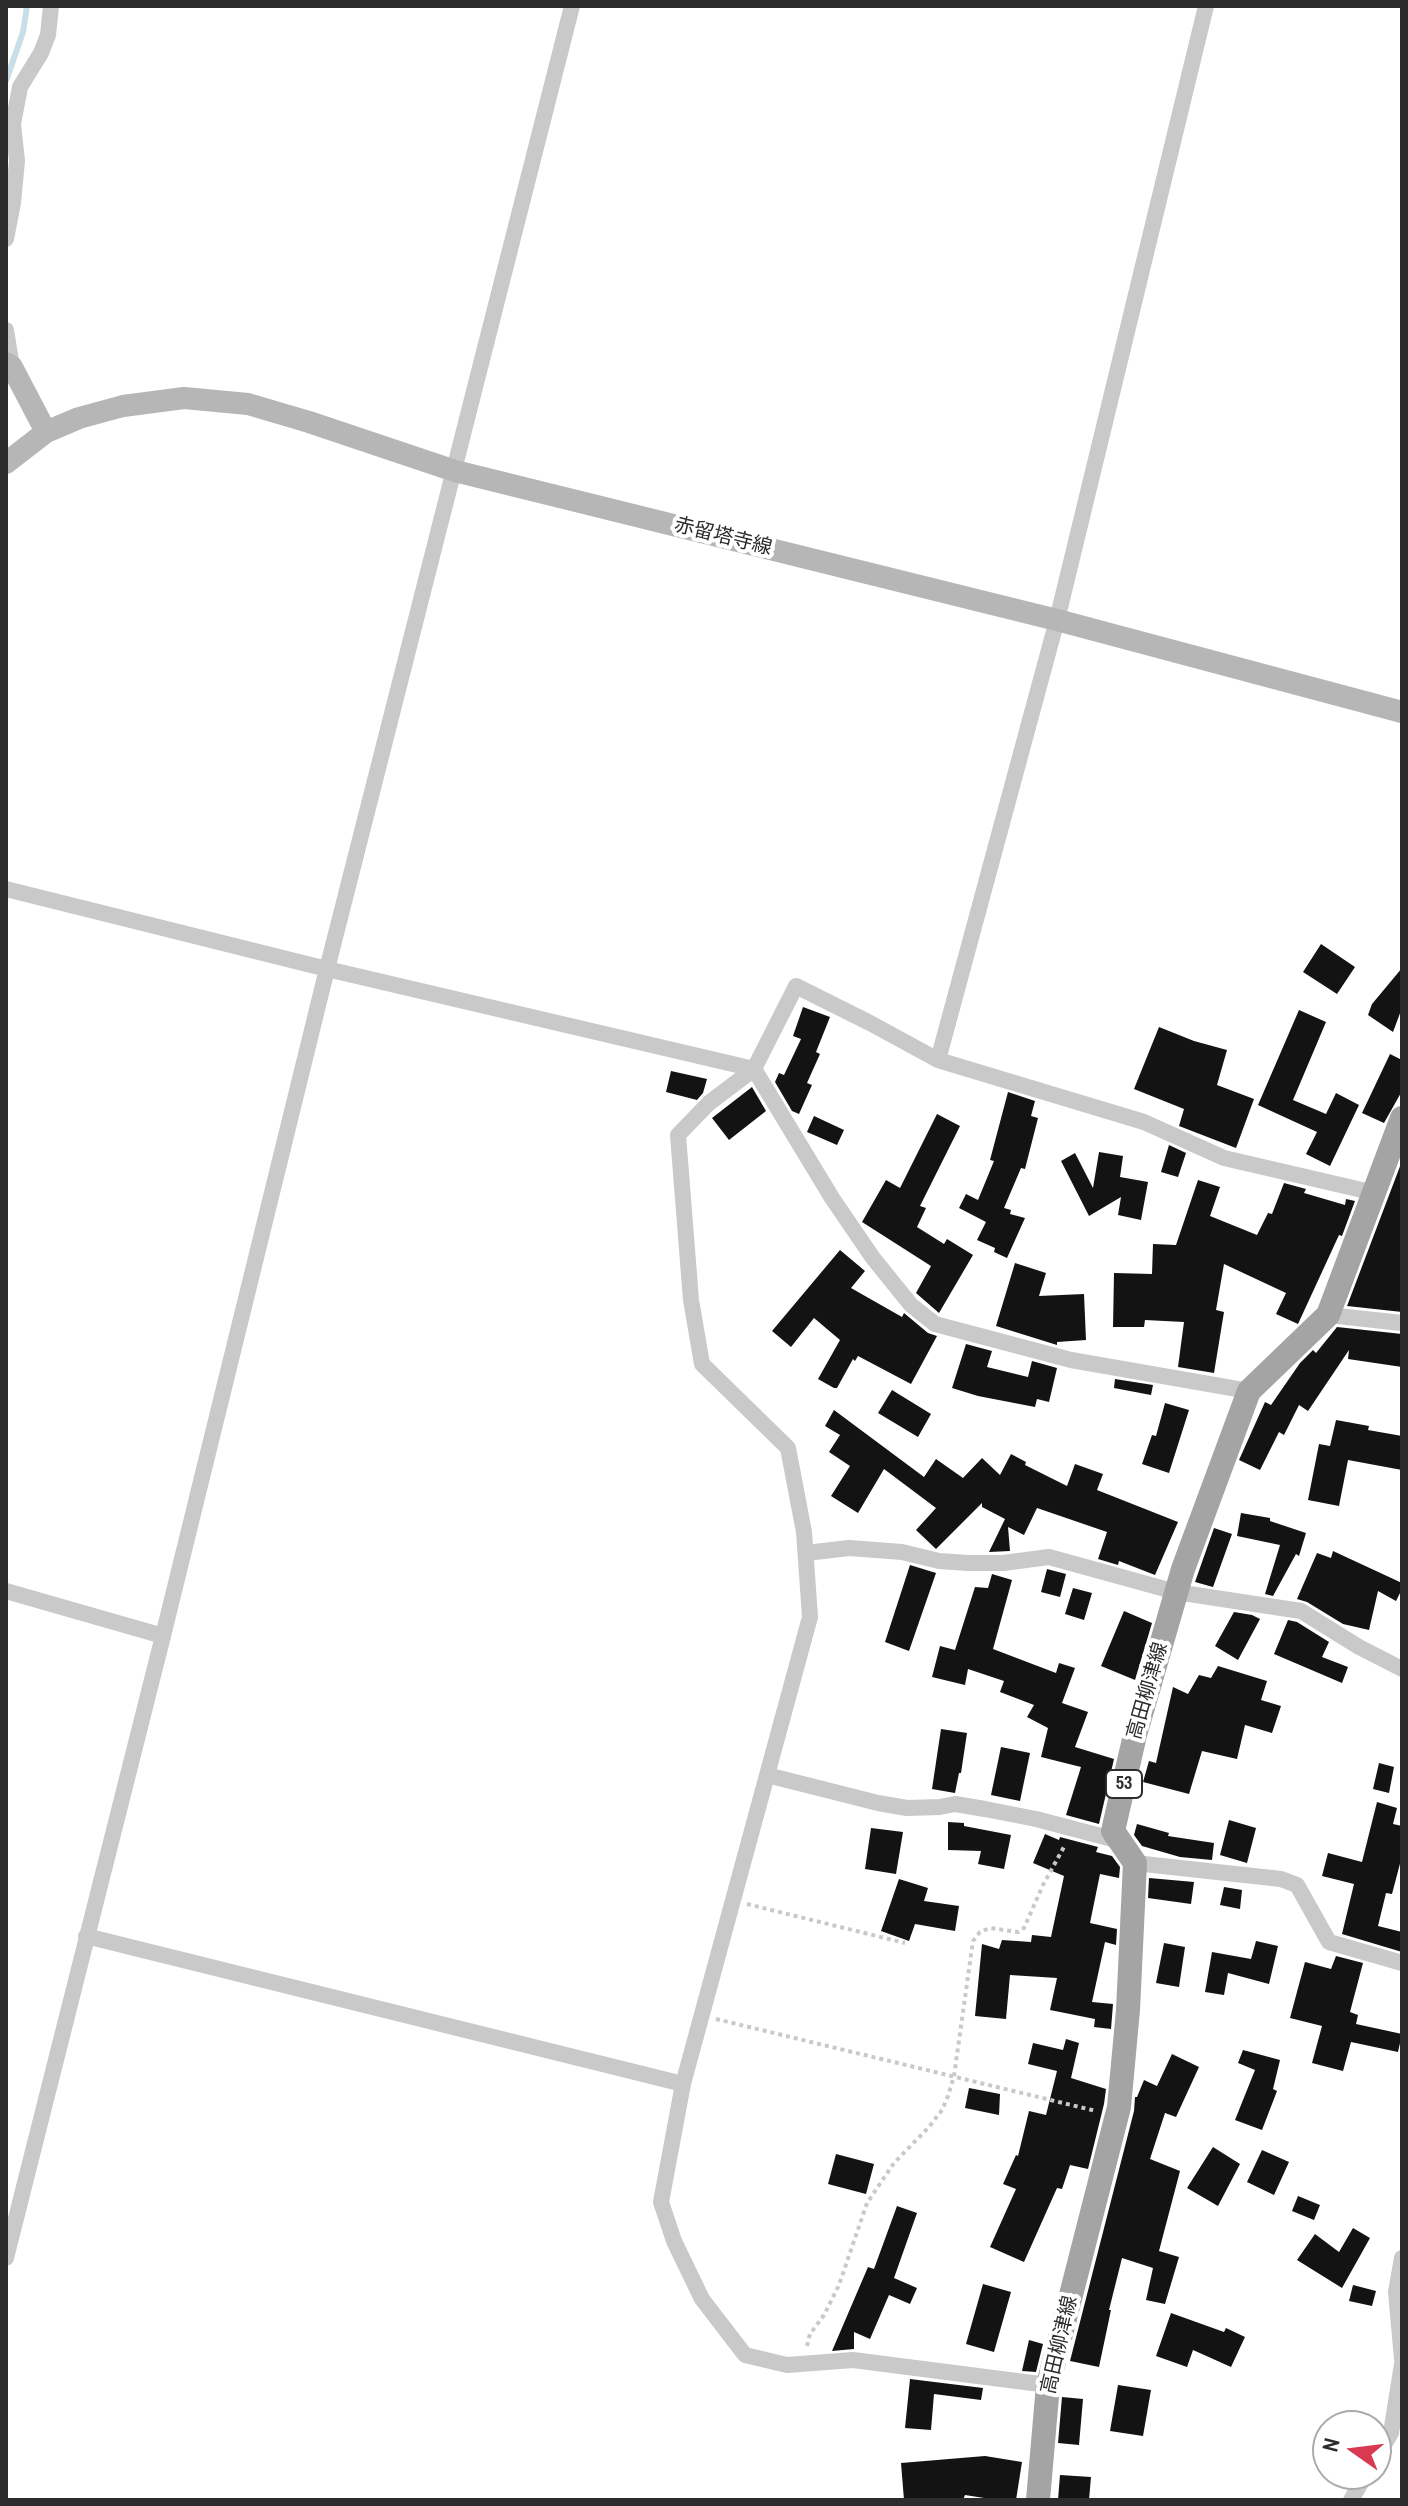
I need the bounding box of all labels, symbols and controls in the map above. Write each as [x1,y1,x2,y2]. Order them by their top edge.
street label: 赤留塔寺線 [672,513,774,561]
street label: 高田柳津線 [1123,1640,1173,1742]
road number: 53 [1106,1770,1142,1798]
street label: 高田柳津線 [1037,2294,1083,2396]
north arrow [1312,2410,1392,2490]
text: N [1315,2435,1347,2455]

